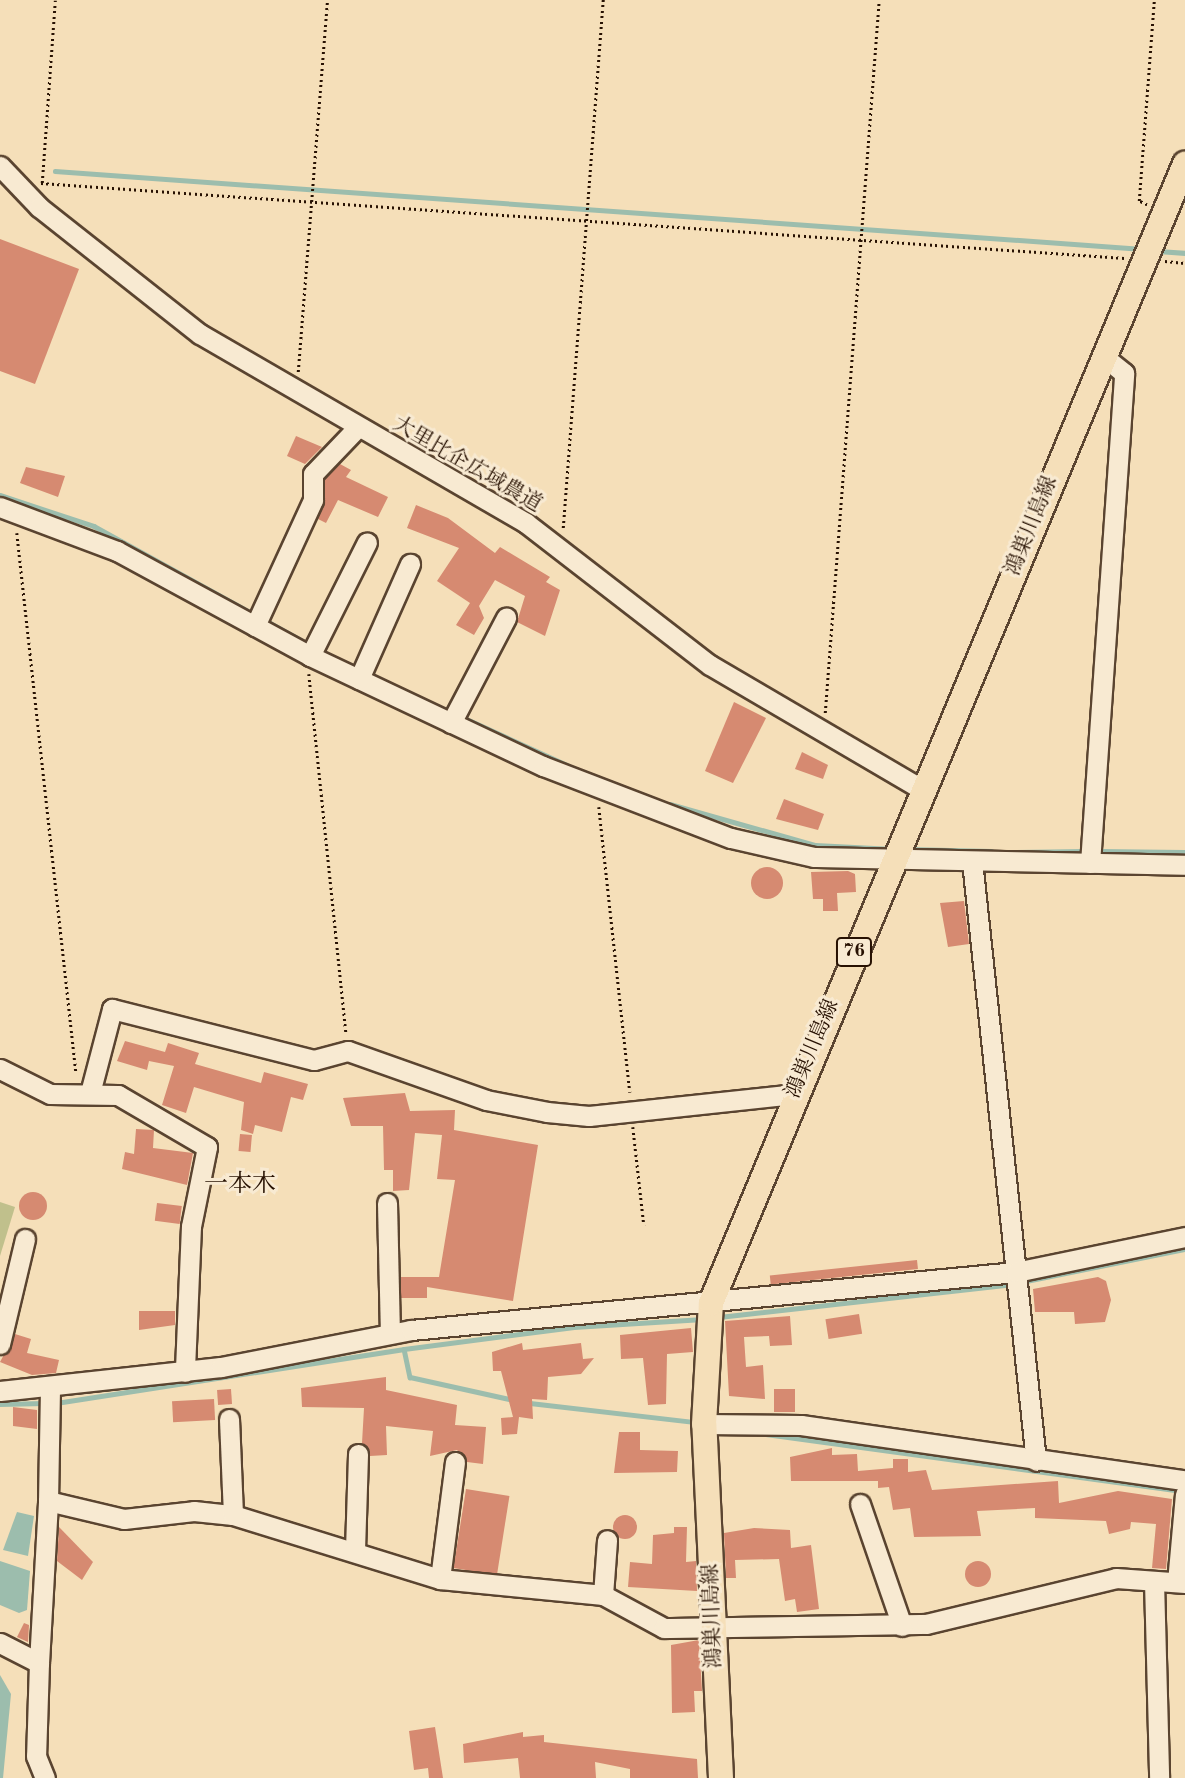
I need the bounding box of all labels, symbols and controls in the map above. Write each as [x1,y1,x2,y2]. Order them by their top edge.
street label: 大里比企広域農道 [388,412,546,518]
street label: 鴻巣川島線 [1001,473,1063,579]
road number: 76 [835,936,873,968]
street label: 鴻巣川島線 [781,996,845,1102]
district label: 一本木 [204,1172,276,1200]
street label: 鴻巣川島線 [699,1563,727,1669]

